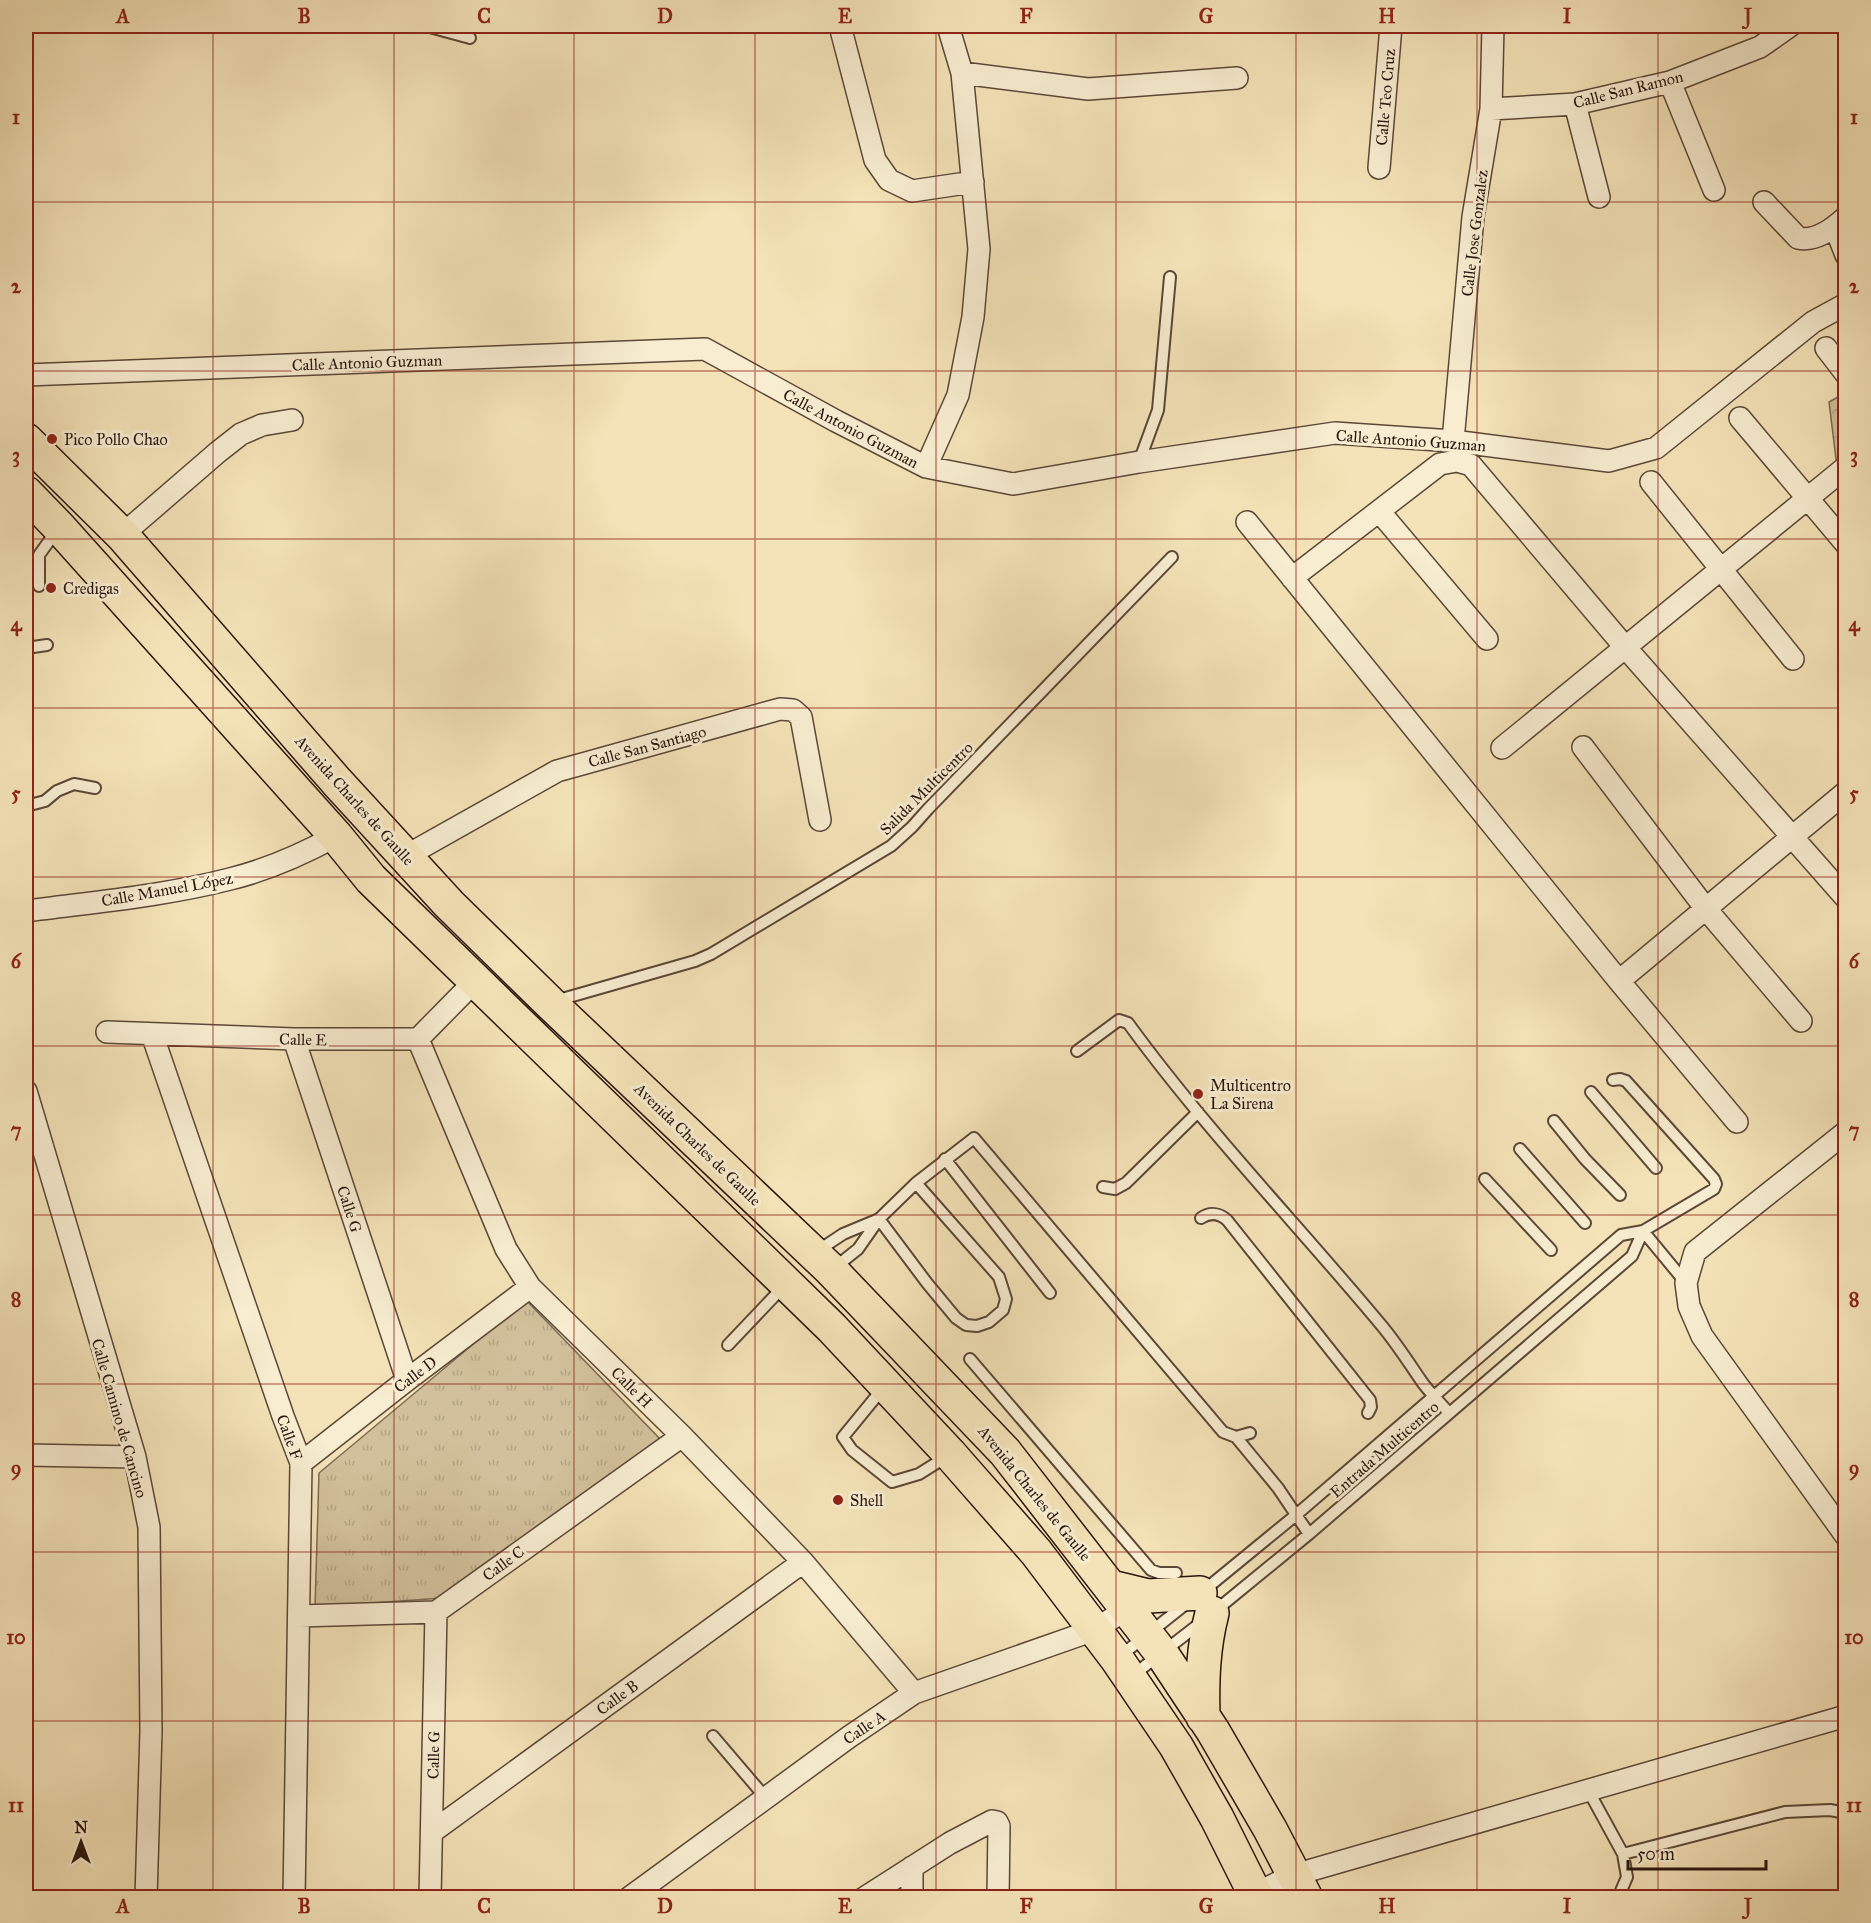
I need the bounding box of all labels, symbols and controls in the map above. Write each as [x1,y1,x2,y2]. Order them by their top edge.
text: A [114,4,130,28]
text: B [297,4,311,28]
text: C [477,4,491,28]
text: D [657,4,673,28]
text: E [838,4,853,28]
text: F [1019,4,1033,28]
text: G [1199,4,1214,28]
text: H [1378,4,1396,28]
text: I [1563,4,1572,28]
text: J [1741,4,1753,30]
street label: Calle Teo Cruz [1372,47,1399,146]
street label: Calle San Ramon [1571,67,1685,112]
text: 1 [12,105,20,129]
text: 1 [1850,105,1858,129]
street label: Calle Jose Gonzalez [1457,168,1493,298]
text: 2 [11,274,22,298]
text: 2 [1849,274,1860,298]
street label: Calle Antonio Guzman [291,350,443,375]
street label: Calle Antonio Guzman [780,385,922,472]
street label: Calle Antonio Guzman [1335,426,1487,455]
place label: Pico Pollo Chao [64,430,168,449]
marker: Pico Pollo Chao [45,432,59,446]
text: 3 [12,443,20,468]
text: 3 [1850,443,1858,468]
place label: Credigas [63,579,119,599]
marker: Credigas [44,581,58,595]
text: 4 [10,612,22,637]
text: 4 [1848,612,1860,637]
street label: Calle San Santiago [586,722,709,772]
street label: Avenida Charles de Gaulle [290,731,418,870]
street label: Salida Multicentro [876,738,977,839]
text: 5 [11,781,21,805]
text: 5 [1849,781,1859,805]
street label: Calle Manuel López [100,868,235,910]
text: 6 [11,949,23,973]
text: 6 [1849,949,1861,973]
street label: Calle E [279,1030,327,1049]
place label: Multicentro La Sirena [1210,1076,1291,1113]
street label: Avenida Charles de Gaulle [630,1078,765,1210]
marker: Multicentro La Sirena [1191,1087,1205,1101]
text: 7 [11,1118,22,1142]
text: 7 [1849,1118,1860,1142]
street label: Calle G [333,1183,366,1235]
text: 8 [11,1287,21,1311]
text: 8 [1849,1287,1859,1311]
street label: Calle Camino de Cancino [88,1336,151,1500]
street label: Calle D [390,1352,441,1397]
street label: Calle H [607,1363,656,1412]
street label: Entrada Multicentro [1326,1397,1442,1502]
street label: Calle F [273,1412,307,1463]
street label: Avenida Charles de Gaulle [974,1421,1095,1565]
text: 9 [11,1456,21,1481]
text: 9 [1849,1456,1859,1481]
place label: Shell [850,1491,884,1510]
marker: Shell [831,1493,845,1507]
street label: Calle C [479,1542,528,1585]
text: 10 [6,1625,26,1649]
text: 10 [1844,1625,1864,1649]
street label: Calle B [593,1676,642,1719]
street label: Calle A [839,1706,889,1748]
street label: Calle G [424,1731,443,1779]
text: 11 [8,1793,24,1817]
text: 11 [1846,1793,1862,1817]
north arrow [51,1812,111,1872]
text: N [74,1818,88,1837]
scale bar [1628,1833,1766,1871]
text: 50 m [1637,1843,1675,1865]
text: A [114,1894,130,1918]
text: B [297,1894,311,1918]
text: C [477,1894,491,1918]
text: D [657,1894,673,1918]
text: E [838,1894,853,1918]
text: F [1019,1894,1033,1918]
text: G [1199,1894,1214,1918]
text: H [1378,1894,1396,1918]
text: I [1563,1894,1572,1918]
text: J [1741,1894,1753,1920]

